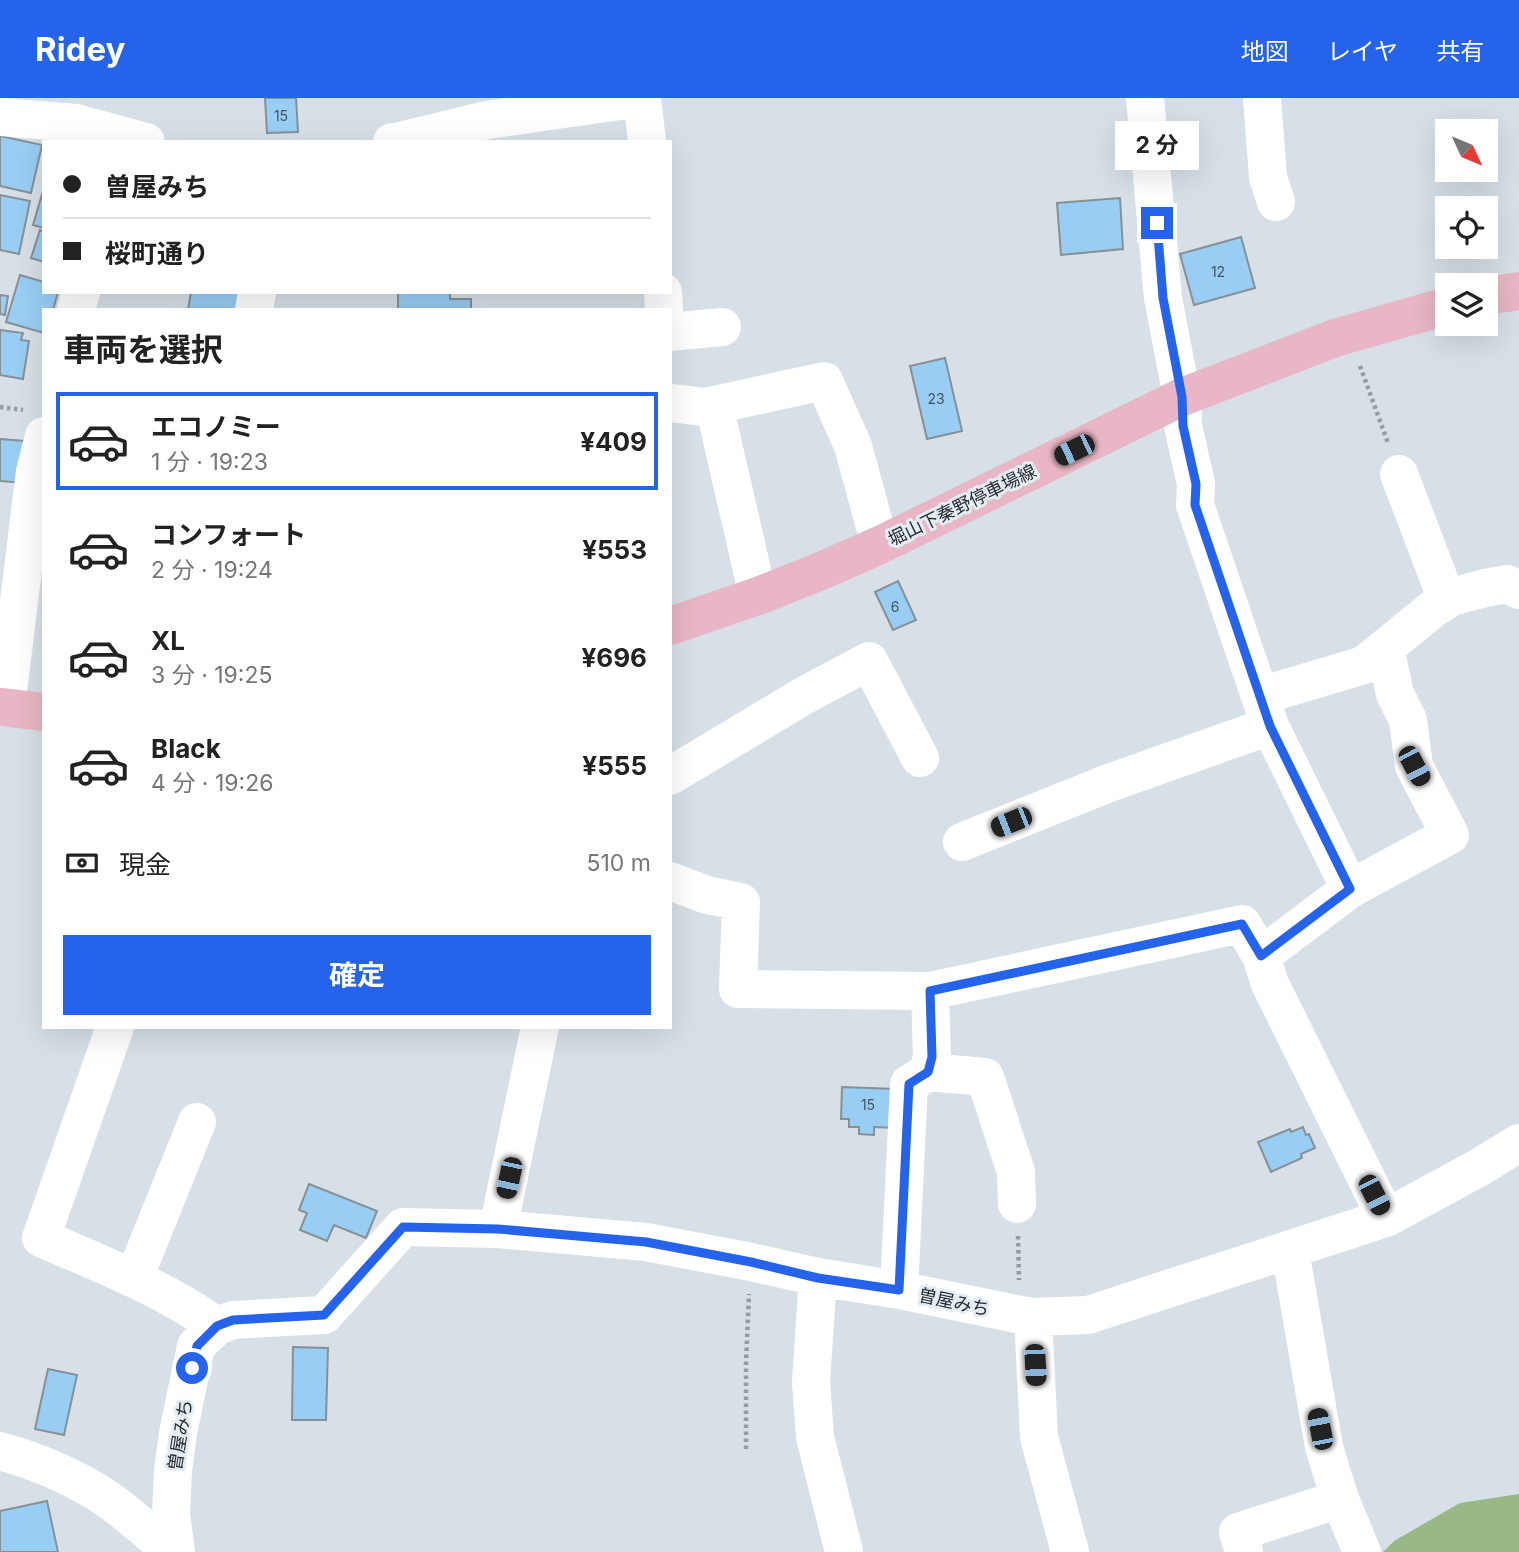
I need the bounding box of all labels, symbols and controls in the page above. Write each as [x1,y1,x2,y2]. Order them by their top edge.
text: Ridey [35,29,125,69]
text: 地図 [1241,37,1289,66]
text: レイヤ [1327,37,1398,66]
text: 共有 [1436,37,1484,66]
house number: 15 [274,107,288,124]
north arrow [1435,119,1498,182]
map controls [1435,119,1498,336]
callout: 2 分 [1115,122,1199,170]
text: 2 分 [1136,131,1178,159]
text: 曽屋みち [105,171,209,202]
button: locate [1435,196,1498,259]
route end [1141,207,1173,239]
text: 桜町通り [105,238,209,269]
house number: 12 [1211,263,1225,280]
button: layers [1435,273,1498,336]
text: 車両を選択 [63,330,223,369]
house number: 23 [927,390,945,407]
icon: car [67,410,130,473]
text: エコノミー [151,411,281,442]
text: ¥409 [580,426,647,457]
car [1051,431,1098,469]
text: 1 分 · 19:23 [151,448,268,476]
street label: 堀山下秦野停車場線 [885,460,1039,550]
icon: car [67,518,130,581]
text: コンフォート [151,519,306,550]
text: ¥553 [582,534,647,565]
text: 2 分 · 19:24 [151,556,273,584]
house number: 6 [891,598,899,615]
text: XL [151,625,185,656]
icon: car [67,626,130,689]
text: ¥696 [582,642,647,673]
text: 3 分 · 19:25 [151,661,273,689]
text: Black [151,733,221,764]
icon: car [67,734,130,797]
car [1395,743,1434,789]
text: ¥555 [582,750,647,781]
text: 4 分 · 19:26 [151,769,273,797]
car [988,804,1035,840]
icon: cash [63,844,101,882]
text: 現金 [119,849,171,880]
text: 510 m [587,849,651,877]
button: 確定 [63,935,651,1015]
house number: 15 [861,1096,875,1113]
car [495,1155,524,1201]
car [1356,1172,1393,1218]
street label: 曽屋みち [917,1284,991,1320]
car [1024,1343,1047,1387]
route start [176,1352,208,1384]
street label: 曽屋みち [164,1398,196,1472]
car [1306,1406,1335,1452]

